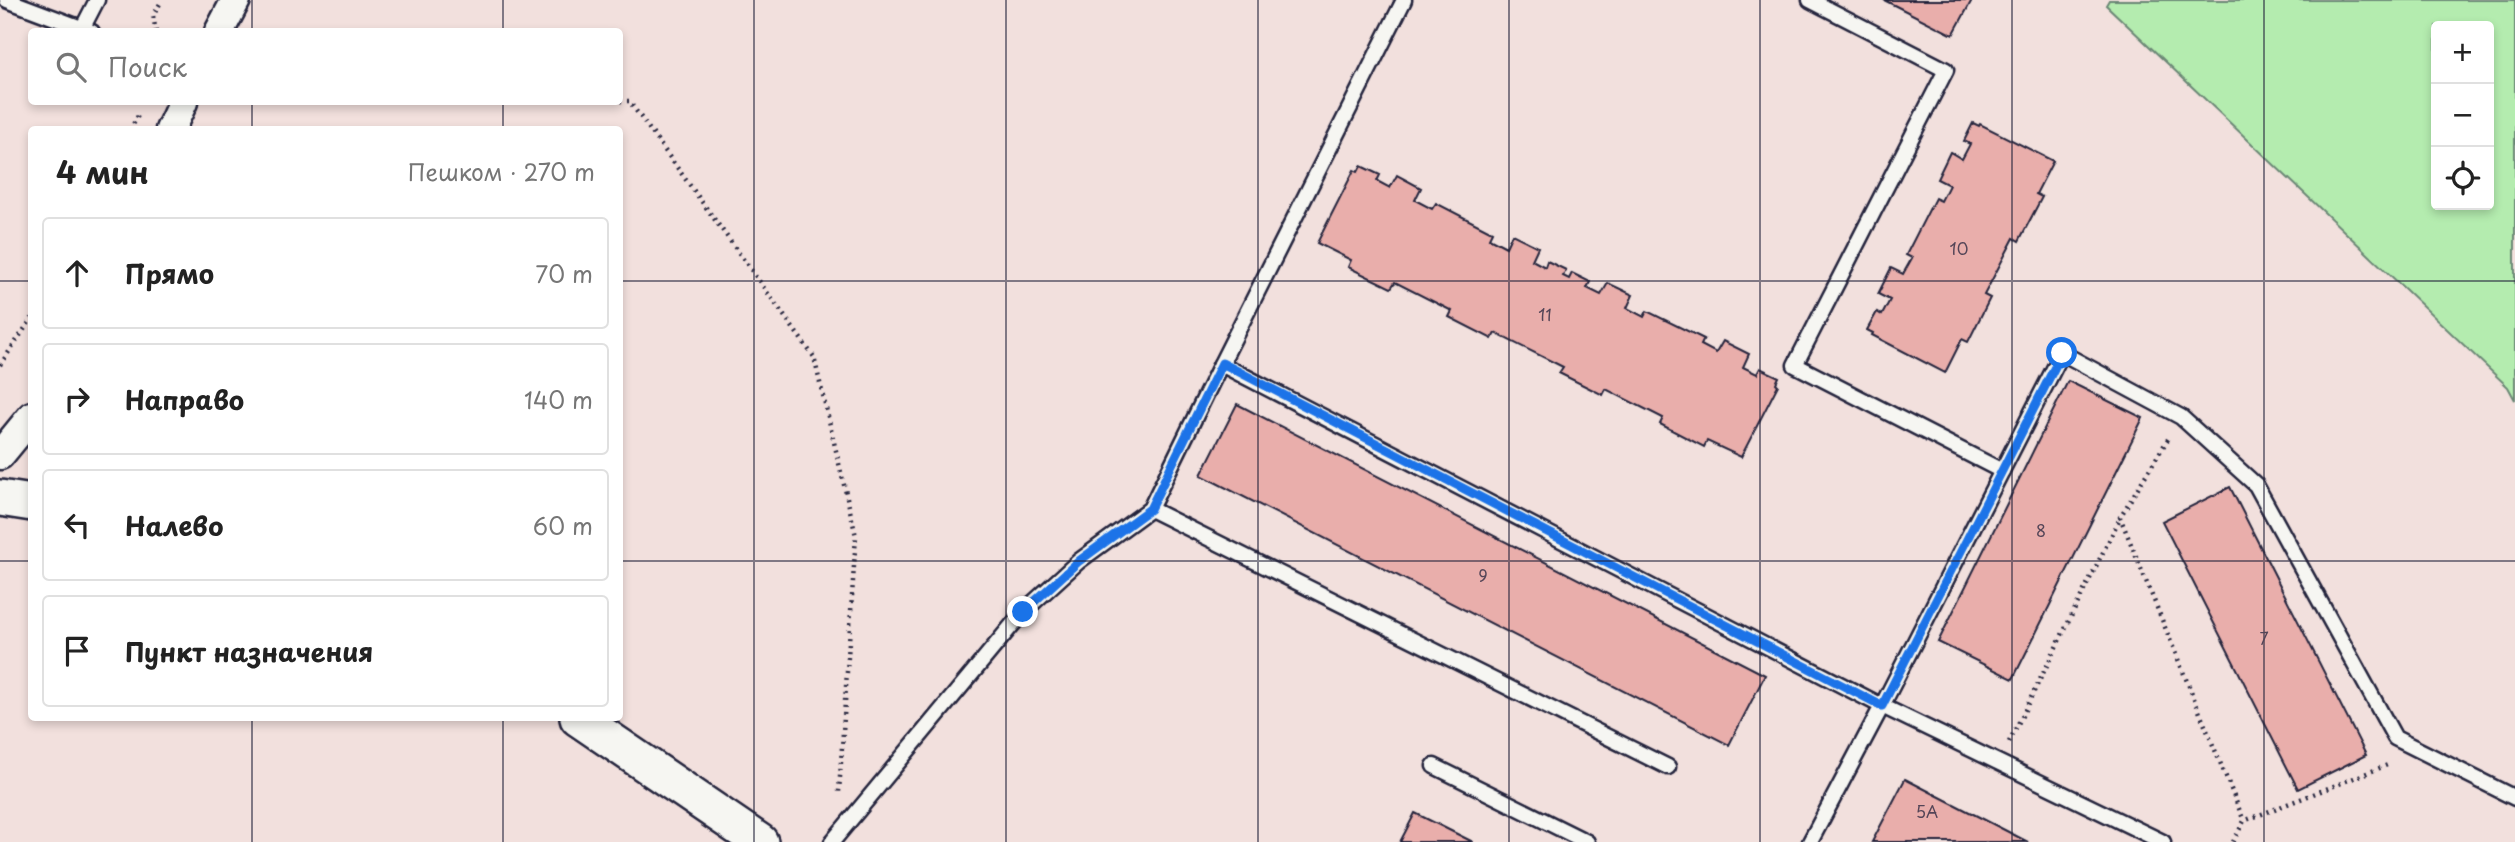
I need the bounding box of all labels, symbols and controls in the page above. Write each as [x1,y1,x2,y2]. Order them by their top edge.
map controls [2431,21,2494,210]
button: + [2431,21,2494,84]
search box [28,28,623,105]
text: Поиск [108,47,187,86]
icon: search [52,48,90,86]
button: − [2431,84,2494,147]
button: locate [2431,147,2494,210]
text: 4 мин [56,149,149,194]
text: Пешком · 270 m [408,154,595,189]
house number: 10 [1950,236,1968,260]
icon: ahead [58,254,96,292]
text: Прямо [125,254,214,293]
text: 70 m [535,256,593,291]
house number: 11 [1538,302,1552,326]
route start [2046,337,2077,368]
icon: right [58,380,96,418]
text: Направо [125,380,244,419]
text: 140 m [524,382,593,417]
icon: left [58,506,96,544]
text: Налево [125,506,223,545]
text: 60 m [533,508,593,543]
house number: 8 [2036,518,2046,542]
house number: 9 [1478,563,1488,587]
route end [1007,596,1038,627]
house number: 7 [2259,626,2269,650]
icon: arrive [58,632,96,670]
text: Пункт назначения [125,632,373,671]
house number: 5А [1916,799,1938,823]

